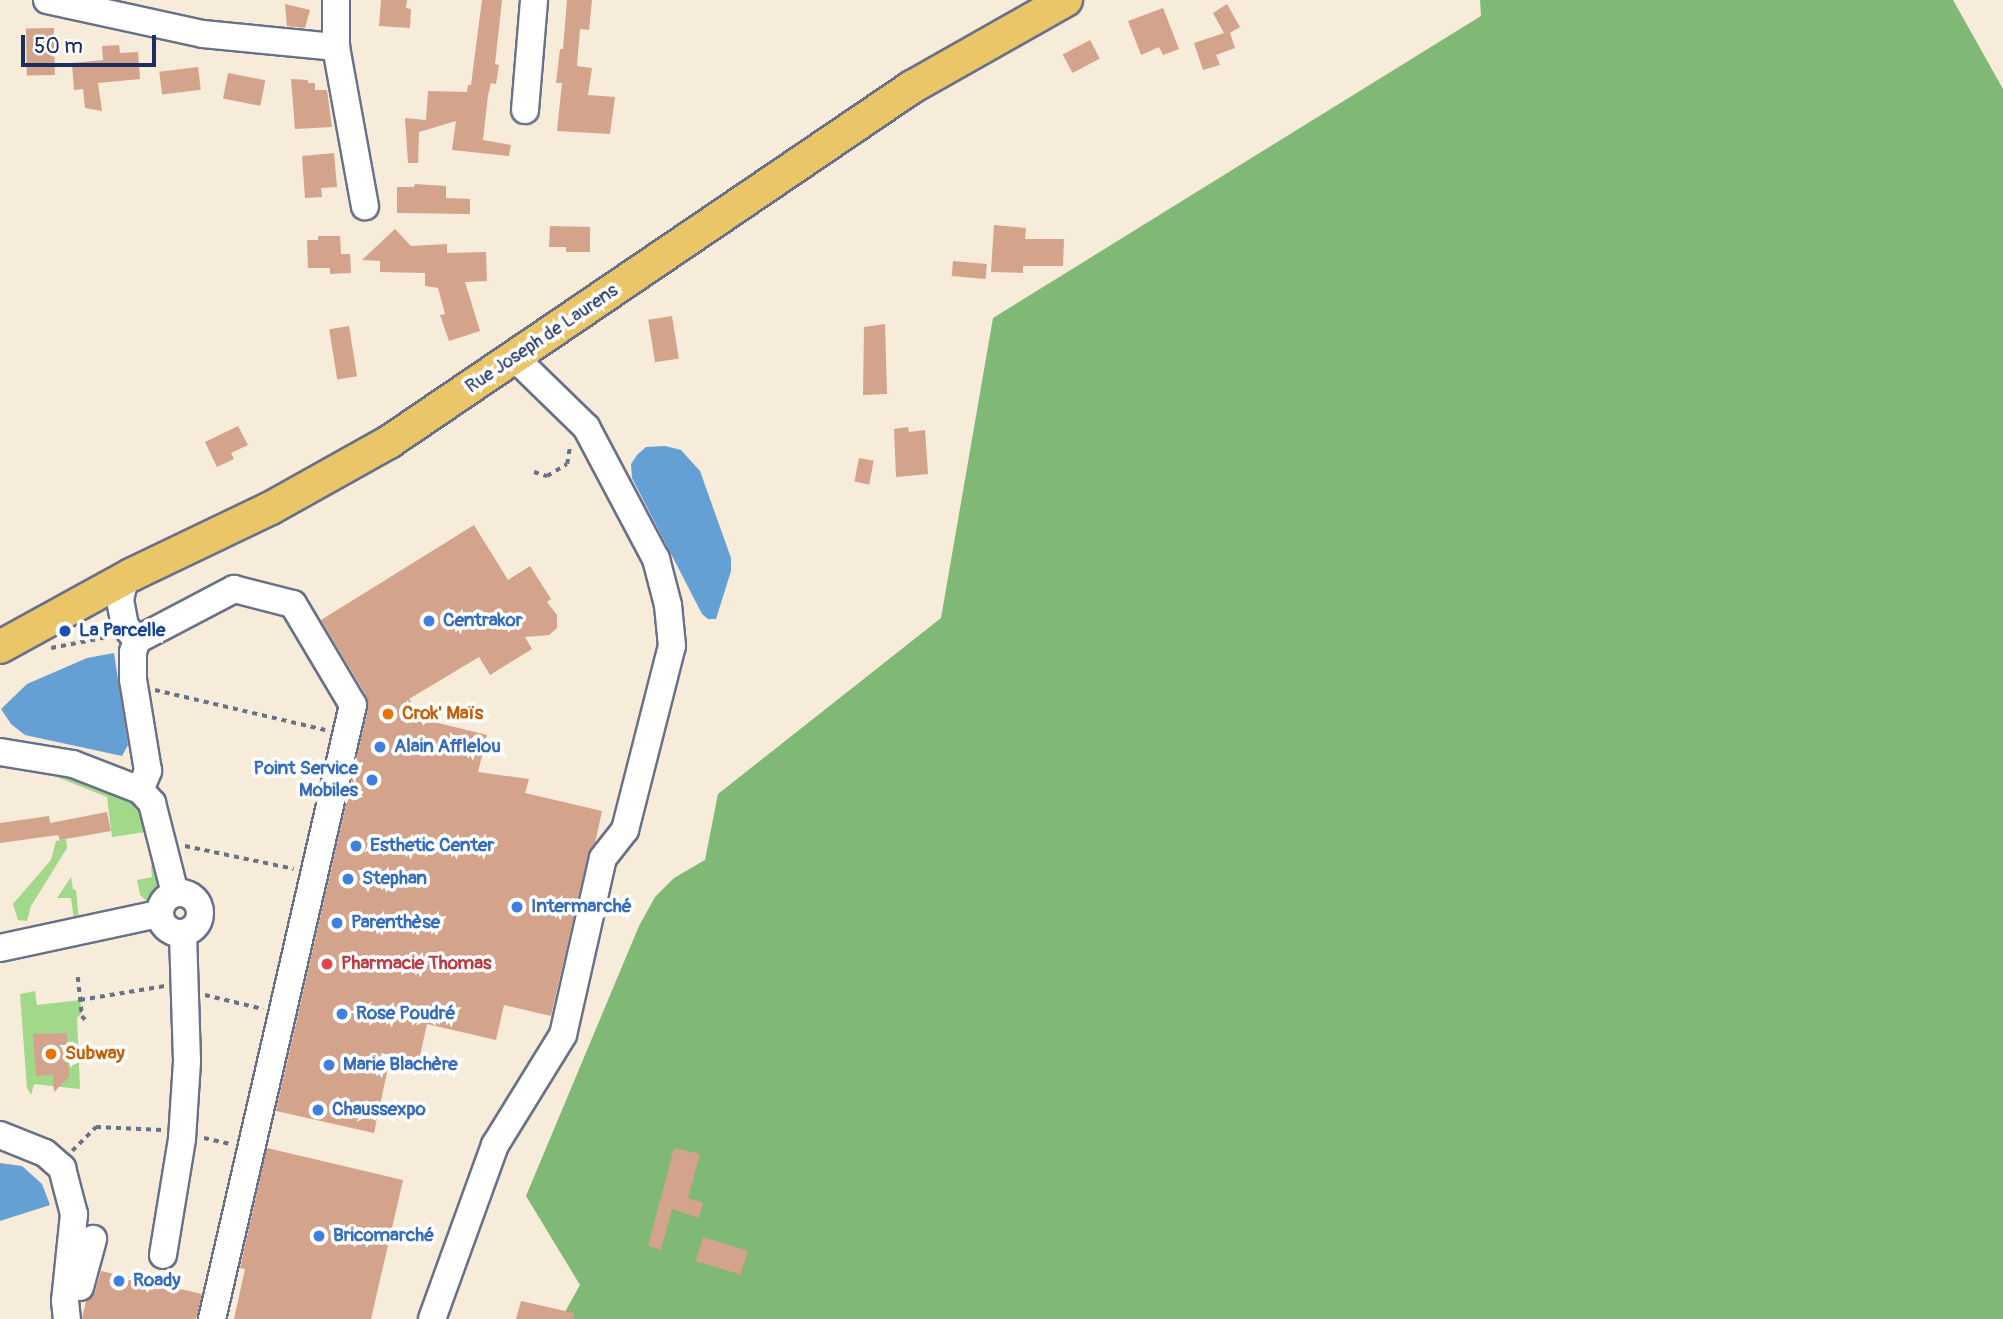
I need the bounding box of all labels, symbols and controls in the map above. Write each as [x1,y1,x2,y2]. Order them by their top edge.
scale bar [24,21,159,65]
text: 50 m [34,33,83,60]
street label: Rue Joseph de Laurens [461,279,623,399]
place label: Centrakor [443,610,522,632]
marker: Centrakor [421,613,437,629]
place label: La Parcelle [79,620,165,642]
marker: La Parcelle [57,623,73,639]
place label: Crok' Maïs [402,703,483,725]
marker: Crok' Maïs [380,706,396,722]
place label: Alain Afflelou [394,736,501,758]
marker: Alain Afflelou [372,739,388,755]
place label: Point Service Mobiles [254,758,358,802]
marker: Point Service Mobiles [364,772,380,788]
place label: Esthetic Center [370,835,494,857]
marker: Esthetic Center [348,838,364,854]
place label: Stephan [362,868,427,890]
marker: Stephan [340,871,356,887]
place label: Intermarché [531,896,632,918]
marker: Intermarché [509,899,525,915]
place label: Parenthèse [351,912,440,934]
marker: Parenthèse [329,915,345,931]
place label: Pharmacie Thomas [341,953,492,975]
marker: Pharmacie Thomas [319,956,335,972]
place label: Rose Poudré [356,1003,456,1025]
marker: Rose Poudré [334,1006,350,1022]
place label: Subway [65,1043,125,1065]
marker: Subway [43,1046,59,1062]
place label: Marie Blachère [343,1054,458,1076]
marker: Marie Blachère [321,1057,337,1073]
place label: Chaussexpo [332,1099,426,1121]
marker: Chaussexpo [310,1102,326,1118]
place label: Bricomarché [333,1225,434,1247]
marker: Bricomarché [311,1228,327,1244]
place label: Roady [133,1270,180,1292]
marker: Roady [111,1273,127,1289]

